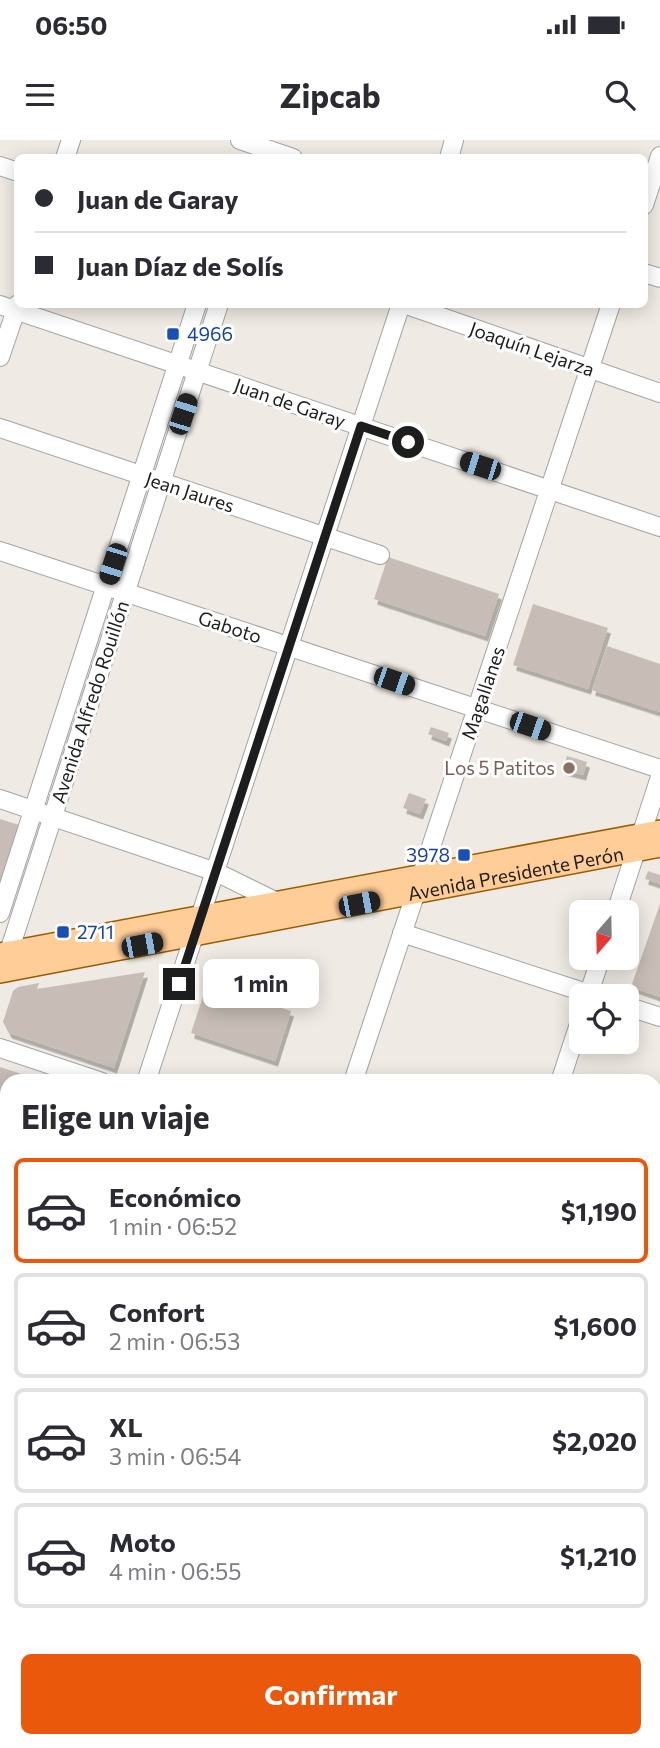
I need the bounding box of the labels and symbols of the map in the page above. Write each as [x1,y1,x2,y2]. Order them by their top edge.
street label: Joaquín Lejarza [467,316,598,381]
place label: 4966 [187,322,233,345]
marker: 4966 [165,326,181,342]
street label: Juan de Garay [232,373,349,432]
car [167,391,200,437]
route start [392,426,424,458]
car [457,450,504,482]
street label: Jean Jaures [143,466,237,517]
car [97,541,130,587]
street label: Avenida Alfredo Rouillón [46,598,133,806]
street label: Gaboto [196,605,265,648]
street label: Magallanes [456,643,509,743]
car [371,664,418,698]
car [507,709,554,743]
place label: Los 5 Patitos [444,756,555,779]
marker: Los 5 Patitos [561,760,577,776]
street label: Avenida Presidente Perón [406,841,625,905]
place label: 3978 [406,843,450,866]
marker: 3978 [456,847,472,863]
car [337,890,382,918]
north arrow [569,900,639,970]
place label: 2711 [77,920,114,943]
marker: 2711 [55,924,71,940]
car [120,931,165,959]
callout: 1 min [204,960,319,1008]
route end [163,968,195,1000]

